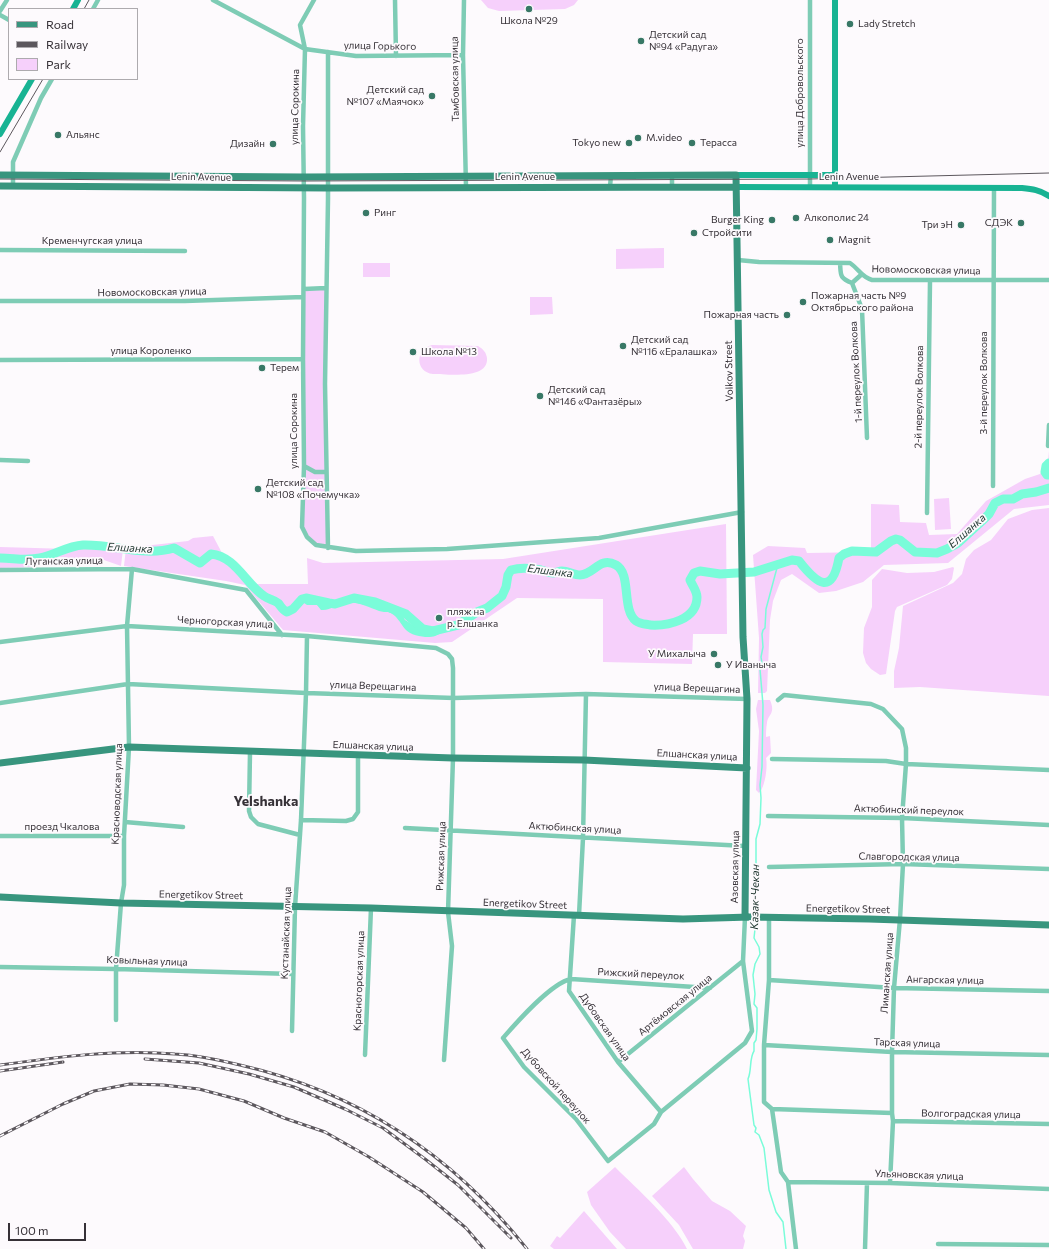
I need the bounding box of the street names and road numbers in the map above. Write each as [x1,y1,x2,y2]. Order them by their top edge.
street label: Тамбовская улица [448,36,462,122]
street label: улица Добровольского [794,38,806,148]
street label: улица Горького [344,39,416,53]
street label: улица Сорокина [288,69,302,145]
street label: Lenin Avenue [171,170,231,184]
street label: Lenin Avenue [495,171,555,183]
street label: Lenin Avenue [819,171,879,183]
street label: Кременчугская улица [42,235,142,247]
street label: Новомосковская улица [871,263,981,277]
street label: Новомосковская улица [97,285,207,299]
street label: 1-й переулок Волкова [847,321,865,423]
street label: 3-й переулок Волкова [978,331,990,435]
street label: Volkov Street [722,340,736,402]
street label: улица Короленко [110,345,192,357]
street label: 2-й переулок Волкова [912,345,926,449]
street label: улица Сорокина [288,393,300,469]
street label: Луганская улица [25,554,103,568]
street label: Черногорская улица [177,614,273,630]
street label: улица Верещагина [329,678,417,694]
street label: улица Верещагина [653,680,741,696]
street label: Елшанская улица [332,739,414,753]
street label: Красноводская улица [109,743,125,845]
street label: Елшанская улица [656,747,738,763]
street label: Актюбинский переулок [854,802,964,818]
street label: Актюбинская улица [528,820,622,836]
street label: проезд Чкалова [25,821,99,833]
street label: Рижская улица [434,821,448,891]
street label: Азовская улица [728,830,742,904]
street label: Славгородская улица [858,850,960,864]
street label: Кустанайская улица [278,886,294,980]
street label: Energetikov Street [159,888,243,902]
street label: Energetikov Street [483,897,567,911]
street label: Energetikov Street [806,902,890,916]
street label: Красногорская улица [351,931,367,1031]
street label: Лиманская улица [878,932,896,1014]
street label: Ковыльная улица [106,954,188,968]
street label: Рижский переулок [597,966,685,982]
street label: Артёмовская улица [636,972,714,1038]
street label: Ангарская улица [906,973,984,987]
street label: Дубовская улица [577,991,633,1063]
street label: Тарская улица [874,1036,940,1050]
street label: Дубовской переулок [519,1046,593,1126]
street label: Волгоградская улица [921,1107,1021,1121]
street label: Ульяновская улица [874,1167,964,1183]

